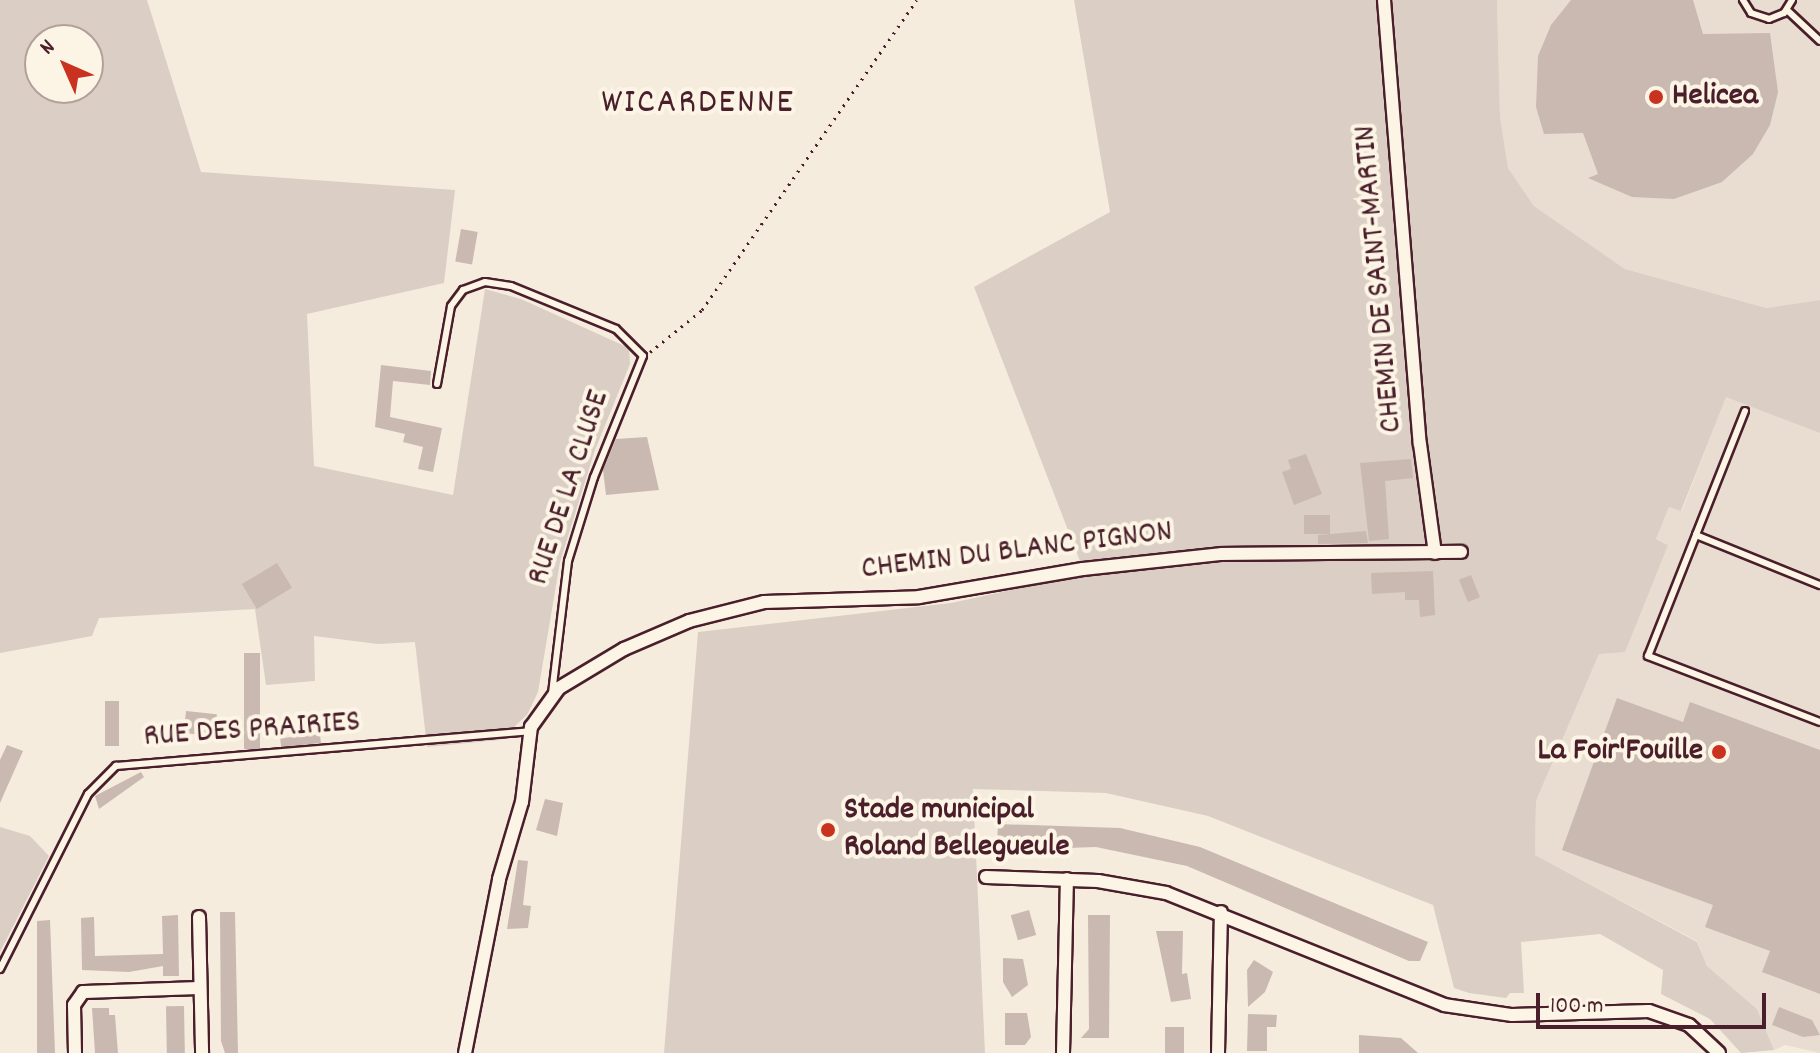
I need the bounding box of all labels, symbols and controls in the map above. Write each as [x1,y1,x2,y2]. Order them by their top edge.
north arrow [24,24,104,104]
text: N [33,33,63,63]
place label: Helicea [1672,78,1758,116]
district label: WICARDENNE [601,83,795,127]
marker: Helicea [1647,88,1665,106]
street label: CHEMIN DE SAINT-MARTIN [1347,124,1413,434]
street label: RUE DE LA CLUSE [521,386,619,590]
street label: CHEMIN DU BLANC PIGNON [859,514,1175,590]
street label: RUE DES PRAIRIES [142,704,362,758]
place label: La Foir'Fouille [1538,733,1703,771]
marker: La Foir'Fouille [1710,743,1728,761]
place label: Stade municipal Roland Bellegueule [844,793,1070,868]
marker: Stade municipal Roland Bellegueule [819,821,837,839]
scale bar [1540,977,1770,1027]
text: 100 m [1550,990,1603,1024]

